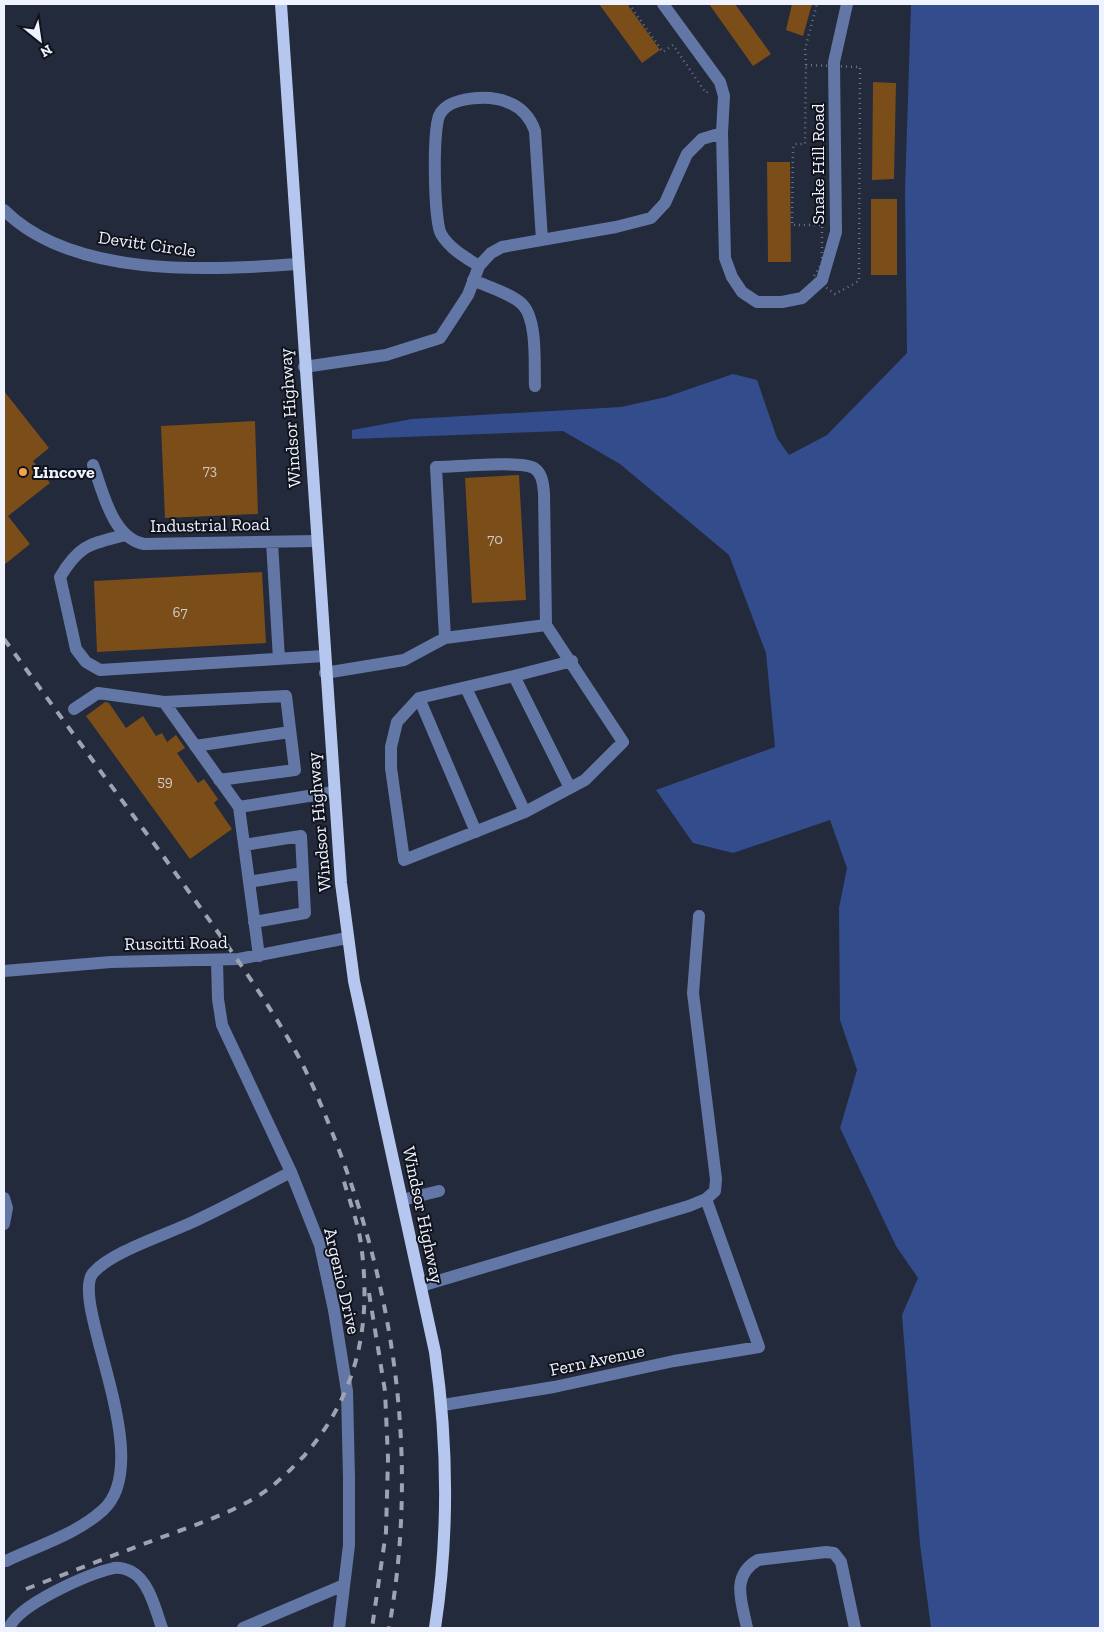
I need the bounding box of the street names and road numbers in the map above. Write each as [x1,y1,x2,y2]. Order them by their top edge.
street label: Snake Hill Road [807,103,829,225]
street label: Devitt Circle [97,226,197,262]
street label: Windsor Highway [274,347,306,488]
street label: Industrial Road [150,513,270,537]
street label: Windsor Highway [302,751,336,893]
street label: Ruscitti Road [124,931,228,955]
street label: Windsor Highway [398,1144,448,1286]
street label: Argenio Drive [319,1226,365,1336]
street label: Fern Avenue [547,1339,647,1381]

